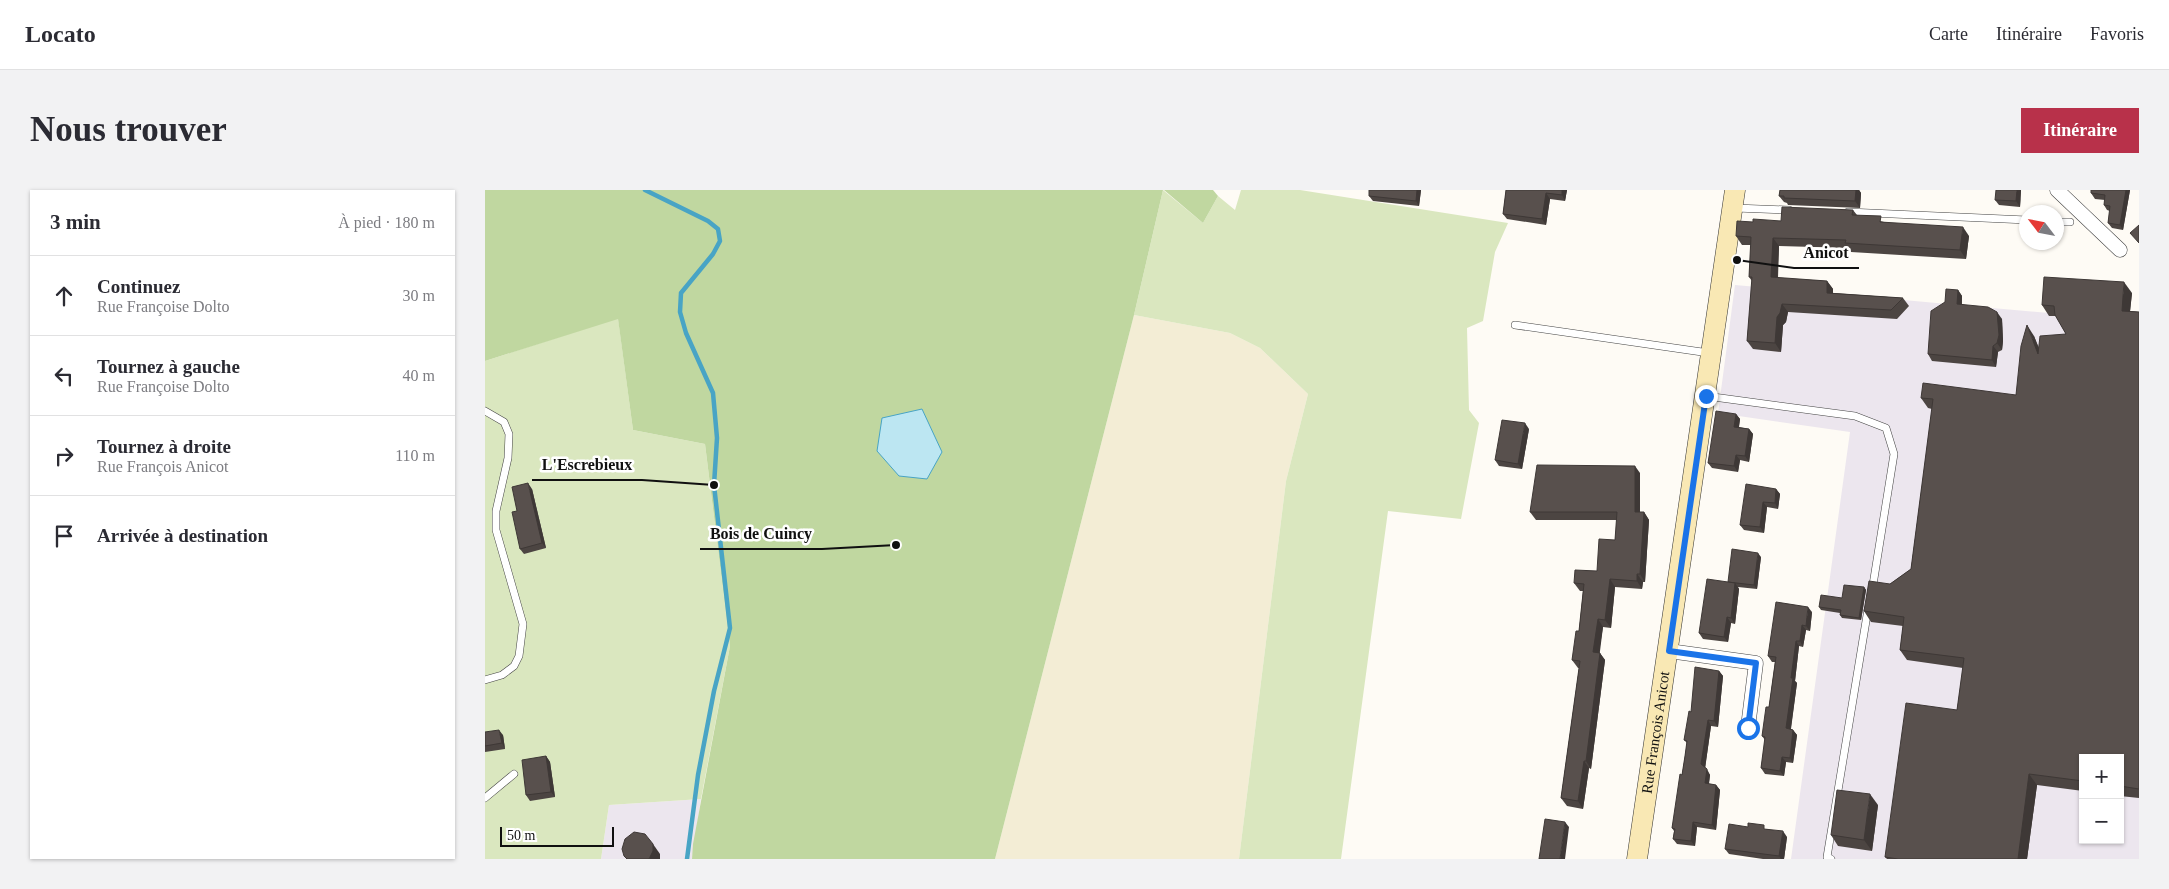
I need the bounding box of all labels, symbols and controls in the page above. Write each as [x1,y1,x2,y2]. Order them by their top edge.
text: Locato [25,21,96,47]
text: Carte [1929,24,1968,44]
text: Itinéraire [1996,24,2062,44]
text: Favoris [2090,24,2144,44]
button: Itinéraire [2021,108,2139,153]
text: Nous trouver [30,110,227,149]
north arrow [2019,205,2064,250]
text: 3 min [50,210,101,234]
text: À pied · 180 m [338,214,435,231]
callout: Anicot [1794,237,1859,268]
text: Anicot [1803,244,1849,261]
text: Continuez [97,276,180,297]
icon: ahead [50,282,78,310]
text: 30 m [403,287,435,304]
text: Rue Françoise Dolto [97,298,229,315]
text: Tournez à gauche [97,356,240,377]
icon: left [50,362,78,390]
text: 40 m [403,367,435,384]
text: Rue Françoise Dolto [97,378,229,395]
route end [1695,385,1718,408]
text: Tournez à droite [97,436,231,457]
icon: right [50,442,78,470]
text: 110 m [395,447,435,464]
callout: L'Escrebieux [532,449,642,480]
text: L'Escrebieux [542,456,632,473]
text: Rue François Anicot [97,458,229,475]
callout: Bois de Cuincy [700,518,822,549]
icon: arrive [50,522,78,550]
text: Arrivée à destination [97,525,268,546]
text: Bois de Cuincy [710,525,812,543]
street label: Rue François Anicot [1639,669,1673,795]
route start [1737,717,1760,740]
map controls [2079,754,2124,844]
button: + [2079,754,2124,799]
button: − [2079,799,2124,844]
scale bar [500,824,614,847]
text: 50 m [507,828,535,843]

